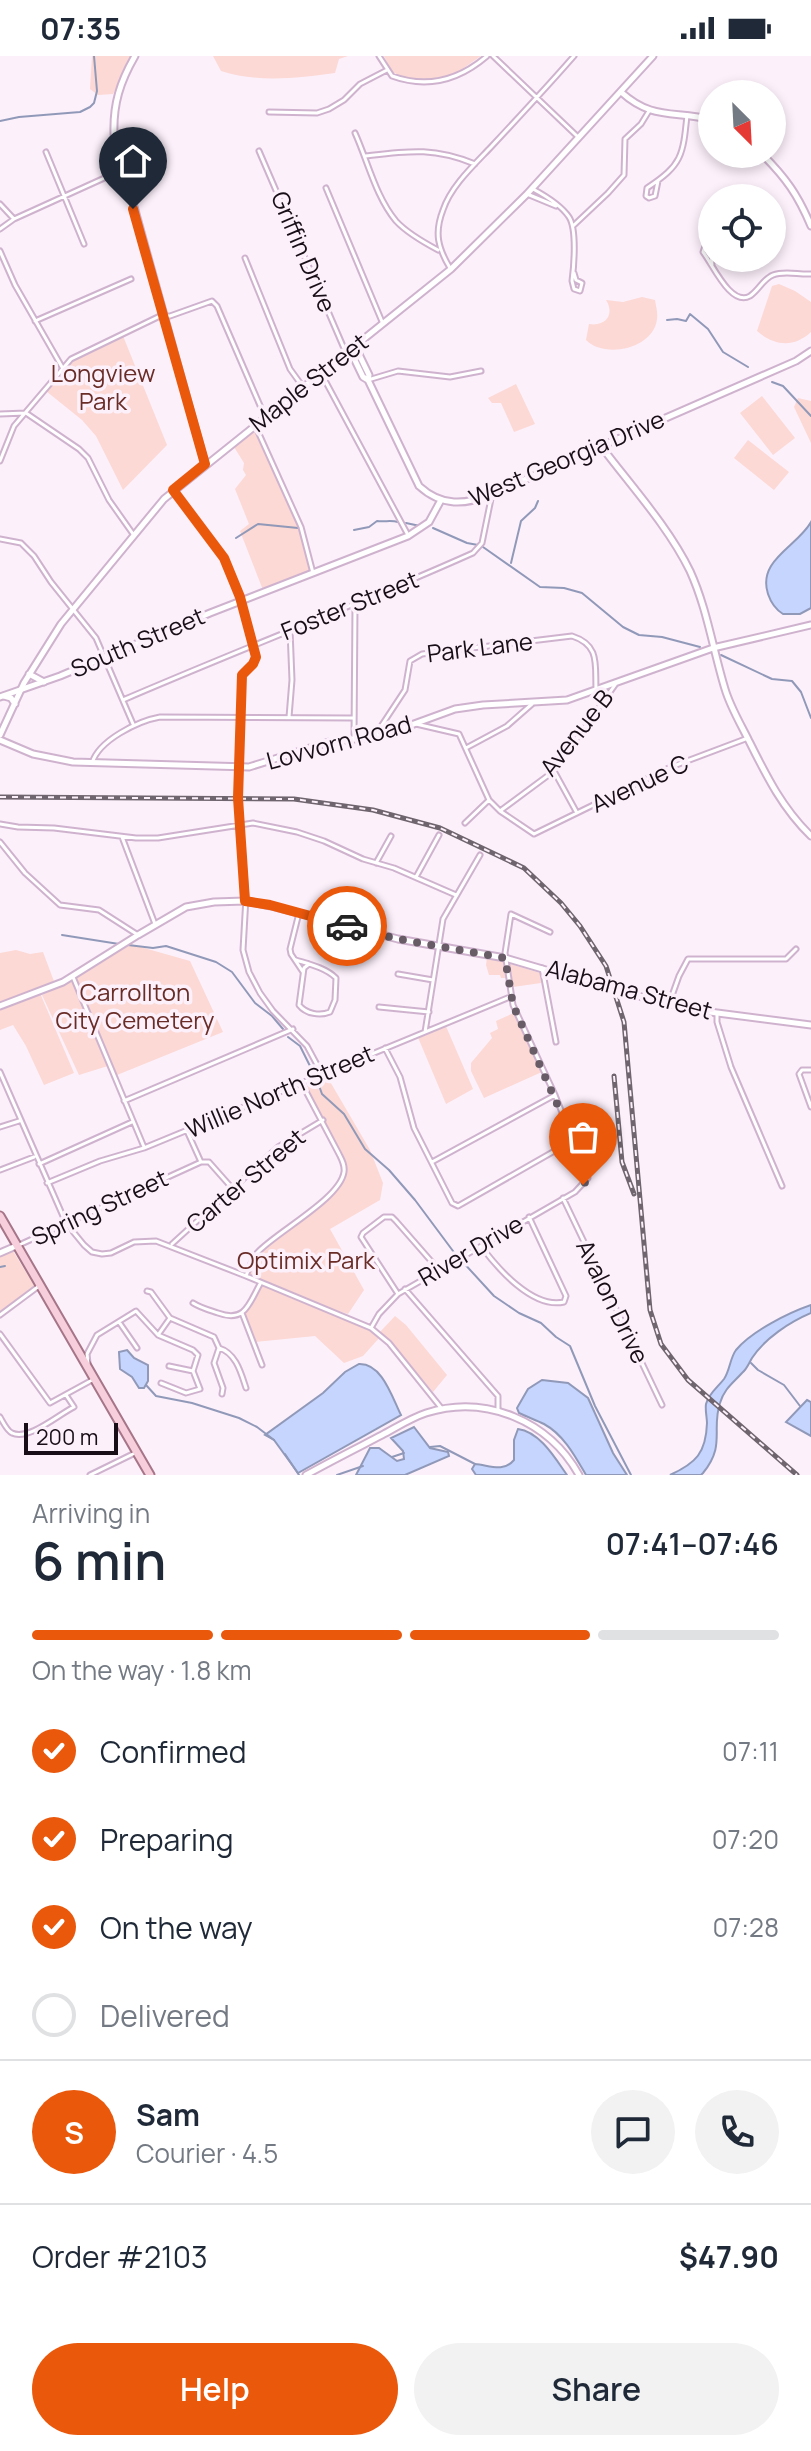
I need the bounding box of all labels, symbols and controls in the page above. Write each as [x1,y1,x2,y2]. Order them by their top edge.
text: 07:35 [40,8,121,49]
north arrow [698,80,786,168]
map controls [698,80,786,272]
pin [99,127,167,209]
icon: home [111,139,155,183]
button: locate [698,184,786,272]
street label: Griffin Drive [264,186,345,317]
street label: Maple Street [242,325,374,439]
park label: Longview Park [51,356,155,417]
street label: West Georgia Drive [464,402,669,514]
street label: Foster Street [276,562,423,647]
street label: South Street [65,599,209,685]
street label: Park Lane [425,624,535,669]
street label: Avenue B [532,682,620,782]
street label: Lovvorn Road [263,706,415,777]
street label: Avenue C [585,746,694,820]
courier [307,886,387,966]
icon: car [325,904,369,948]
street label: Alabama Street [543,951,716,1027]
park label: Carrollton City Cemetery [56,975,215,1036]
street label: Willie North Street [180,1036,379,1145]
pin [549,1103,617,1185]
icon: bag [561,1115,605,1159]
street label: Carter Street [178,1120,312,1239]
street label: Spring Street [26,1161,173,1253]
street label: River Drive [412,1206,529,1293]
street label: Avalon Drive [569,1234,658,1369]
park label: Optimix Park [237,1243,376,1276]
scale bar [24,1419,118,1455]
text: 200 m [36,1422,98,1452]
text: Arriving in [32,1495,150,1531]
text: 07:41–07:46 [606,1523,779,1564]
text: 6 min [32,1525,166,1596]
text: On the way · 1.8 km [32,1652,251,1688]
icon: check [32,1729,76,1773]
text: Confirmed [100,1731,247,1772]
text: 07:11 [722,1733,779,1769]
icon: check [32,1817,76,1861]
text: Preparing [100,1819,234,1860]
text: 07:20 [712,1821,779,1857]
icon: check [32,1905,76,1949]
text: On the way [100,1907,253,1948]
text: 07:28 [712,1909,779,1945]
text: Delivered [100,1995,230,2036]
button: chat [591,2090,675,2174]
button: phone [695,2090,779,2174]
text: Sam [136,2094,200,2135]
text: S [64,2112,84,2153]
text: Courier · 4.5 [136,2135,278,2171]
text: Order #2103 [32,2236,208,2277]
text: $47.90 [679,2236,779,2277]
button: Help [32,2343,398,2435]
button: Share [414,2343,779,2435]

